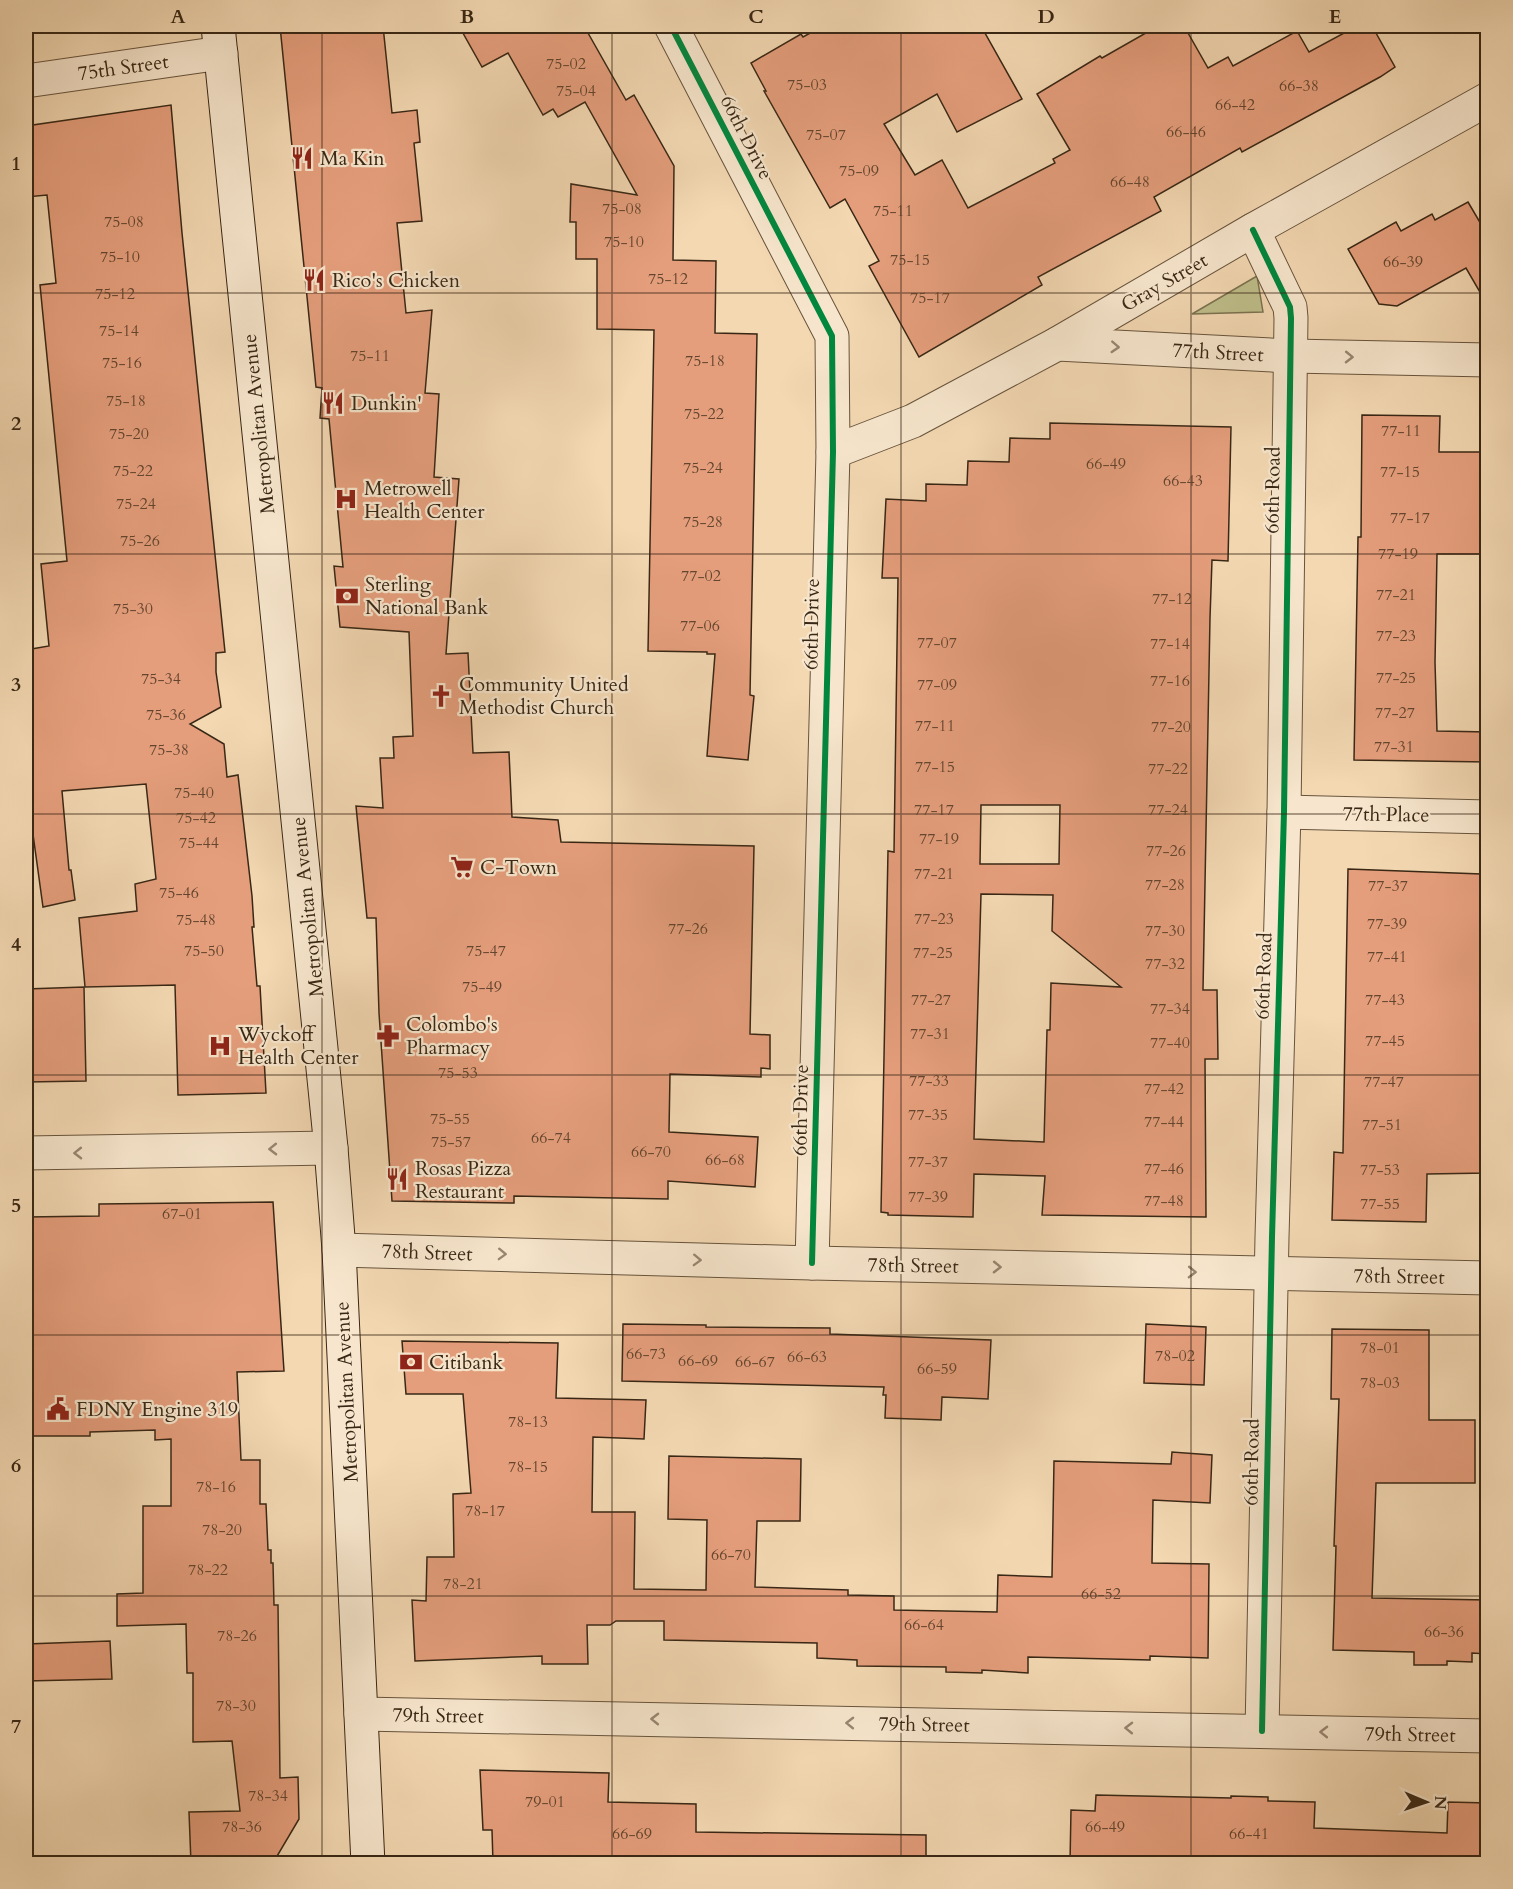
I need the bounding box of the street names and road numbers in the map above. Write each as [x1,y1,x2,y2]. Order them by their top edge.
street label: 75th Street [76,48,171,87]
street label: 66th Drive [714,90,779,184]
street label: Gray Street [1116,246,1213,318]
street label: Metropolitan Avenue [236,332,281,515]
street label: 77th Street [1172,337,1265,368]
street label: 66th Road [1258,446,1287,534]
street label: 66th Drive [797,578,826,670]
street label: 77th Place [1342,800,1430,829]
street label: Metropolitan Avenue [285,815,330,998]
street label: 66th Road [1248,932,1279,1020]
street label: 66th Drive [786,1064,815,1156]
street label: 78th Street [381,1237,474,1268]
street label: 78th Street [867,1251,960,1280]
street label: 78th Street [1353,1262,1446,1291]
street label: Metropolitan Avenue [328,1301,365,1483]
street label: 66th Road [1237,1418,1266,1506]
street label: 79th Street [392,1701,485,1730]
street label: 79th Street [878,1710,971,1739]
street label: 79th Street [1364,1720,1457,1749]

